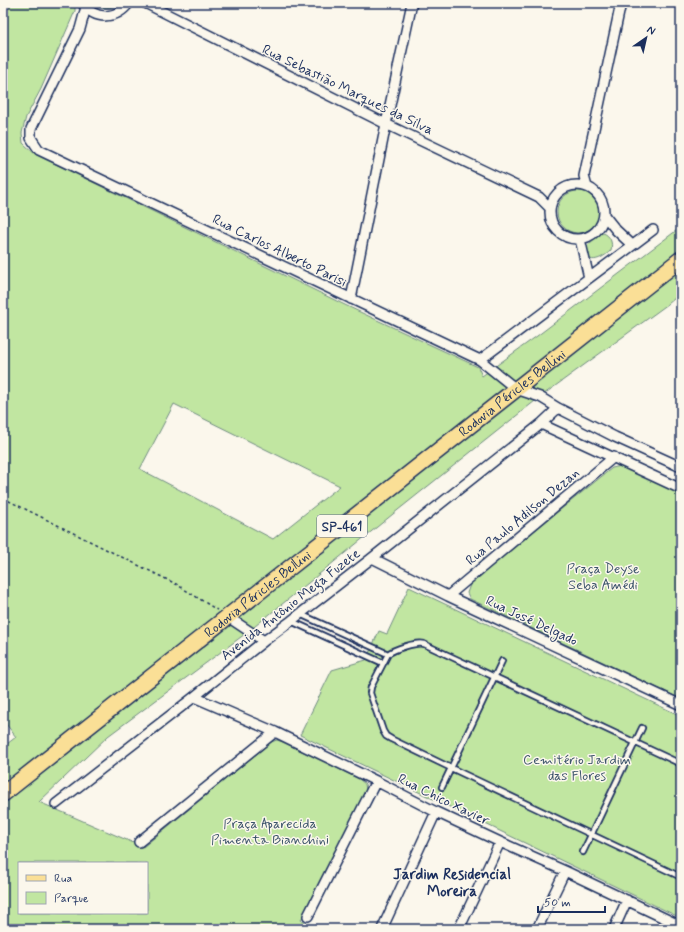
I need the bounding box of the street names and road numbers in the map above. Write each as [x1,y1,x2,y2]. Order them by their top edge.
street label: Rua Sebastião Marques da Silva [259,41,436,139]
street label: Rua Carlos Alberto Parisi [209,210,350,291]
street label: Rodovia Péricles Bellini [455,346,570,441]
street label: Rua Paulo Adilson Dezan [462,464,583,569]
road number: SP-461 [317,515,367,537]
street label: Avenida Antônio Mega Fuzete [217,545,365,666]
street label: Rodovia Péricles Bellini [201,546,315,642]
street label: Rua José Delgado [482,592,580,651]
street label: Rua Chico Xavier [395,770,493,830]

